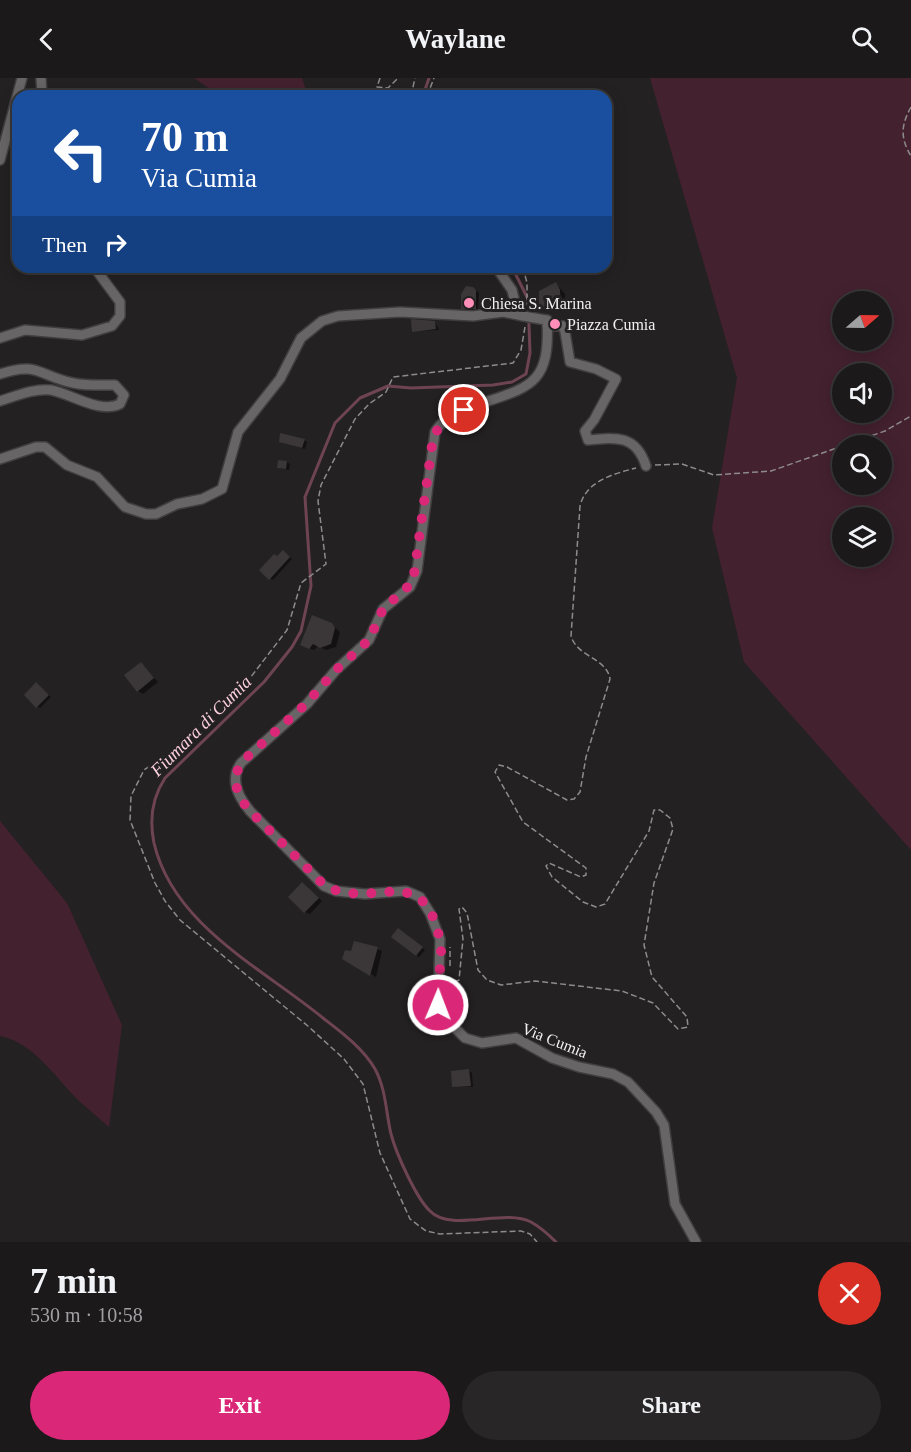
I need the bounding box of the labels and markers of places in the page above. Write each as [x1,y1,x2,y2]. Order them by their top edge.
place label: Chiesa S. Marina [481,295,592,312]
marker: Chiesa S. Marina [462,296,476,310]
place label: Piazza Cumia [567,316,655,333]
marker: Piazza Cumia [548,317,562,331]
pin [438,384,489,435]

